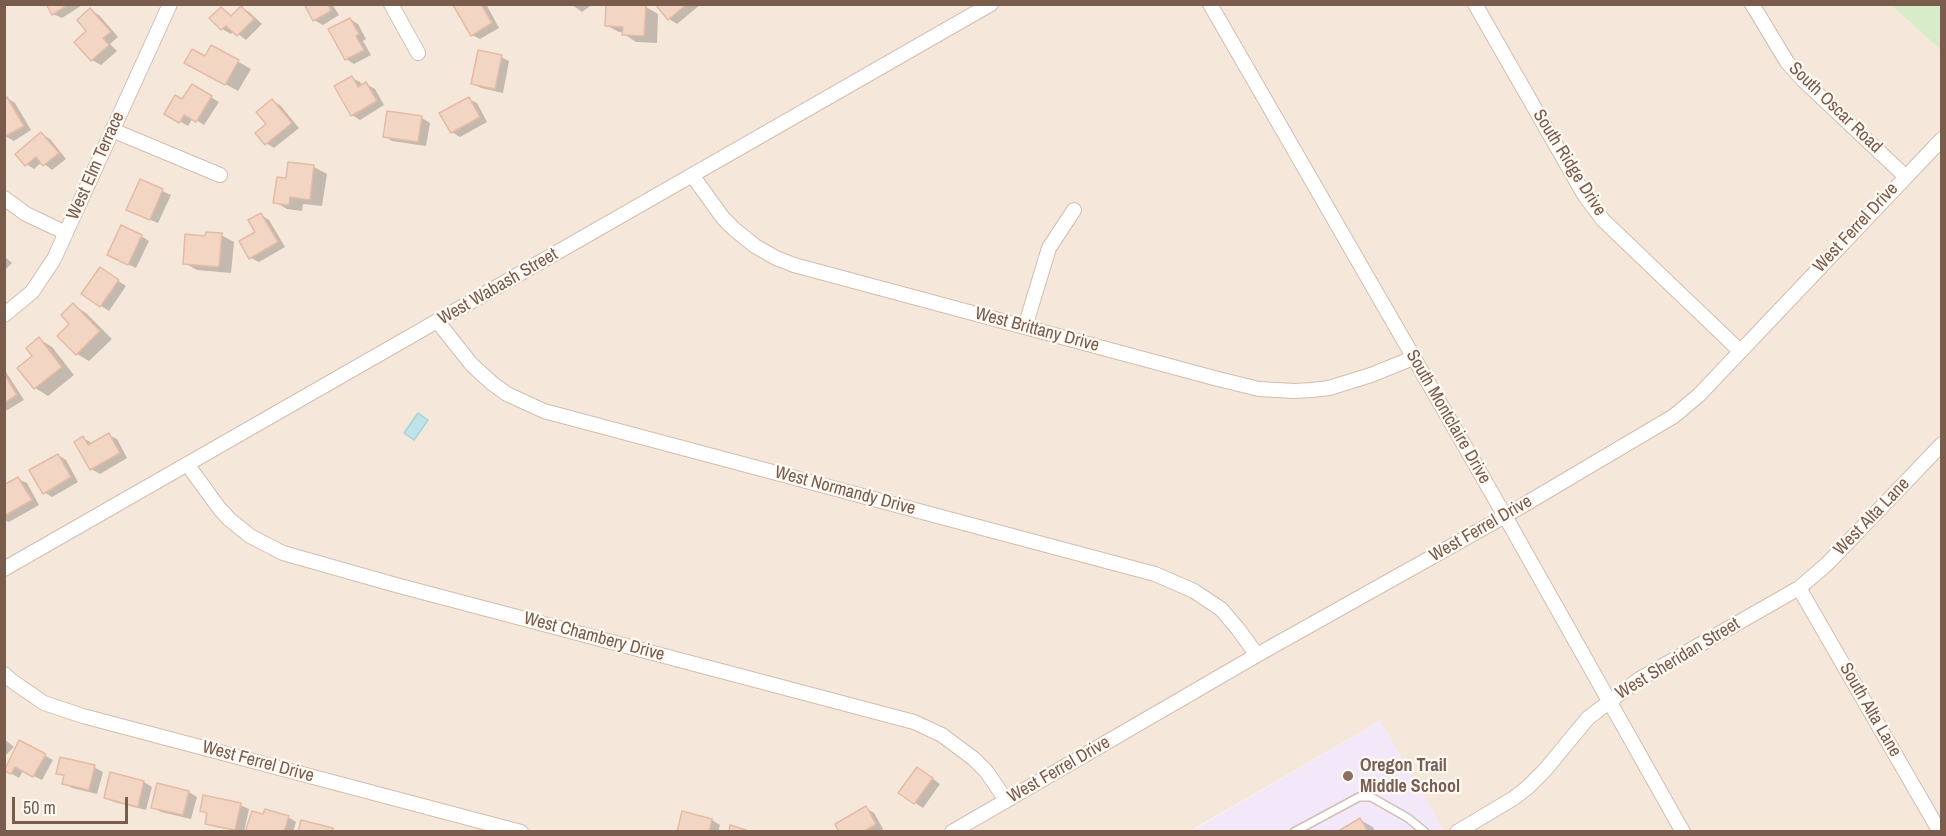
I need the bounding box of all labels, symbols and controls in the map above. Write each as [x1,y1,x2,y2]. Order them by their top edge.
street label: South Oscar Road [1784,58,1886,158]
street label: South Ridge Drive [1528,106,1610,220]
street label: West Elm Terrace [63,109,129,223]
street label: West Ferrel Drive [1809,179,1903,277]
street label: West Wabash Street [434,244,562,330]
street label: West Brittany Drive [973,303,1101,357]
street label: South Montclaire Drive [1401,346,1495,488]
street label: West Normandy Drive [772,462,918,520]
street label: West Alta Lane [1830,474,1914,560]
street label: West Ferrel Drive [1426,491,1536,567]
street label: West Chambery Drive [521,608,667,666]
street label: West Sheridan Street [1612,613,1744,705]
street label: South Alta Lane [1834,659,1906,761]
street label: West Ferrel Drive [1004,732,1114,808]
street label: West Ferrel Drive [200,737,316,787]
place label: Oregon Trail Middle School [1360,755,1460,798]
marker: Oregon Trail Middle School [1341,769,1355,783]
scale bar [15,785,130,823]
text: 50 m [23,795,56,820]

